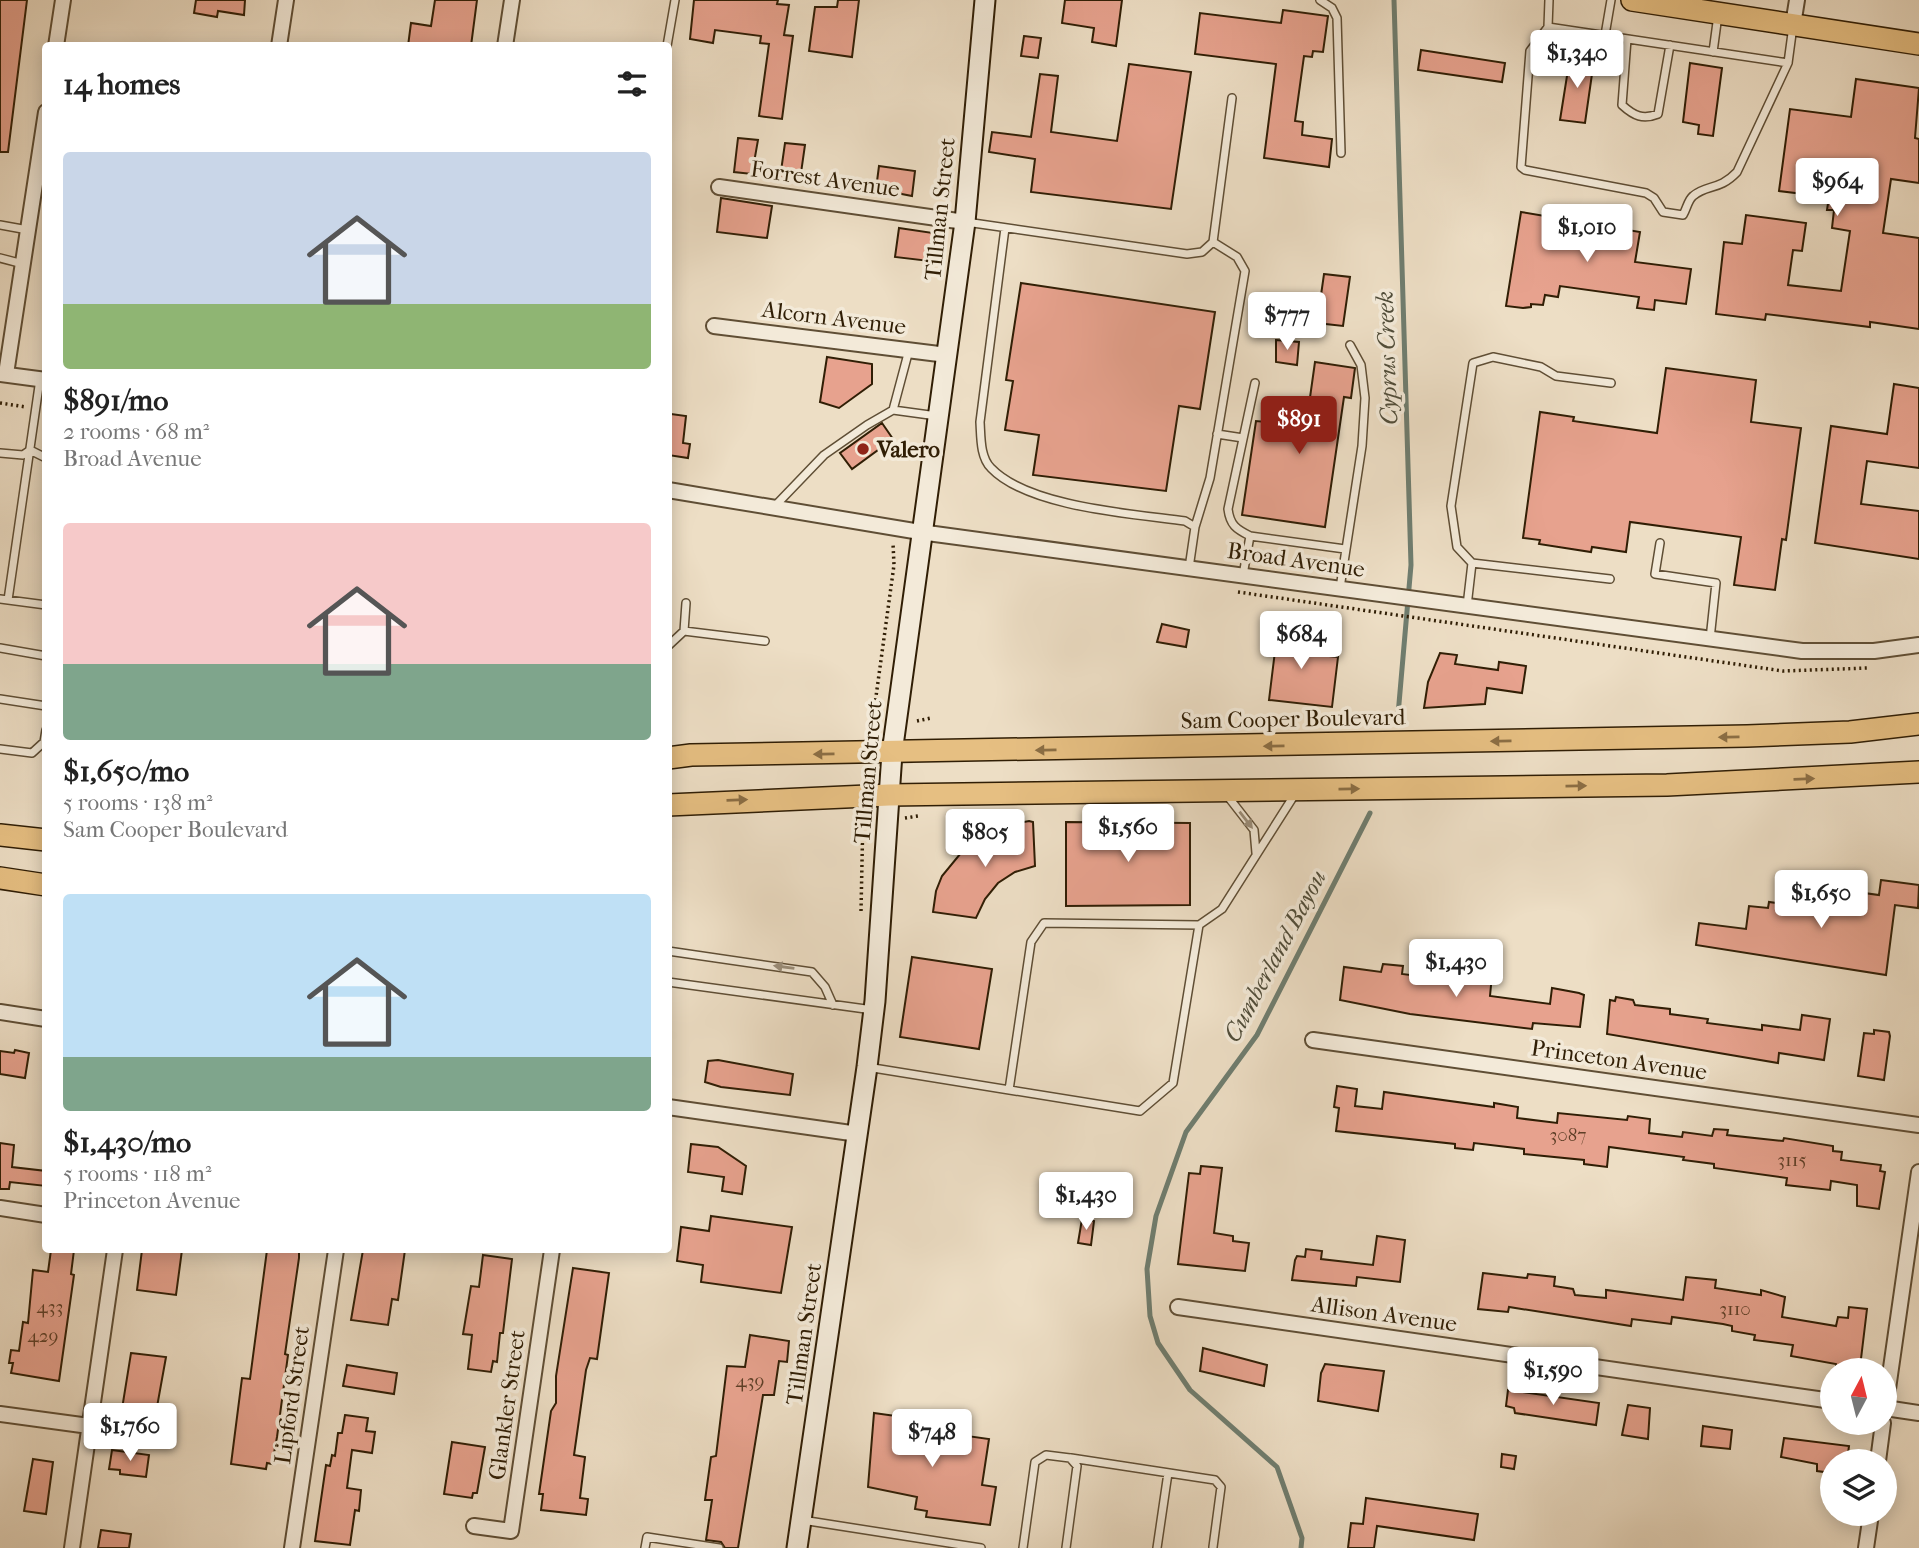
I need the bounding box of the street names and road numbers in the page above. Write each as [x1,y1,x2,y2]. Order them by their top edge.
street label: Tillman Street [919,136,961,282]
street label: Forrest Avenue [749,155,901,203]
street label: Alcorn Avenue [759,296,908,340]
street label: Broad Avenue [1225,537,1367,583]
street label: Tillman Street [848,699,888,845]
street label: Sam Cooper Boulevard [1180,704,1406,734]
street label: Princeton Avenue [1529,1034,1709,1086]
street label: Tillman Street [781,1261,827,1407]
street label: Allison Avenue [1308,1290,1459,1338]
street label: Lipford Street [269,1324,315,1466]
street label: Glankler Street [483,1328,531,1482]

